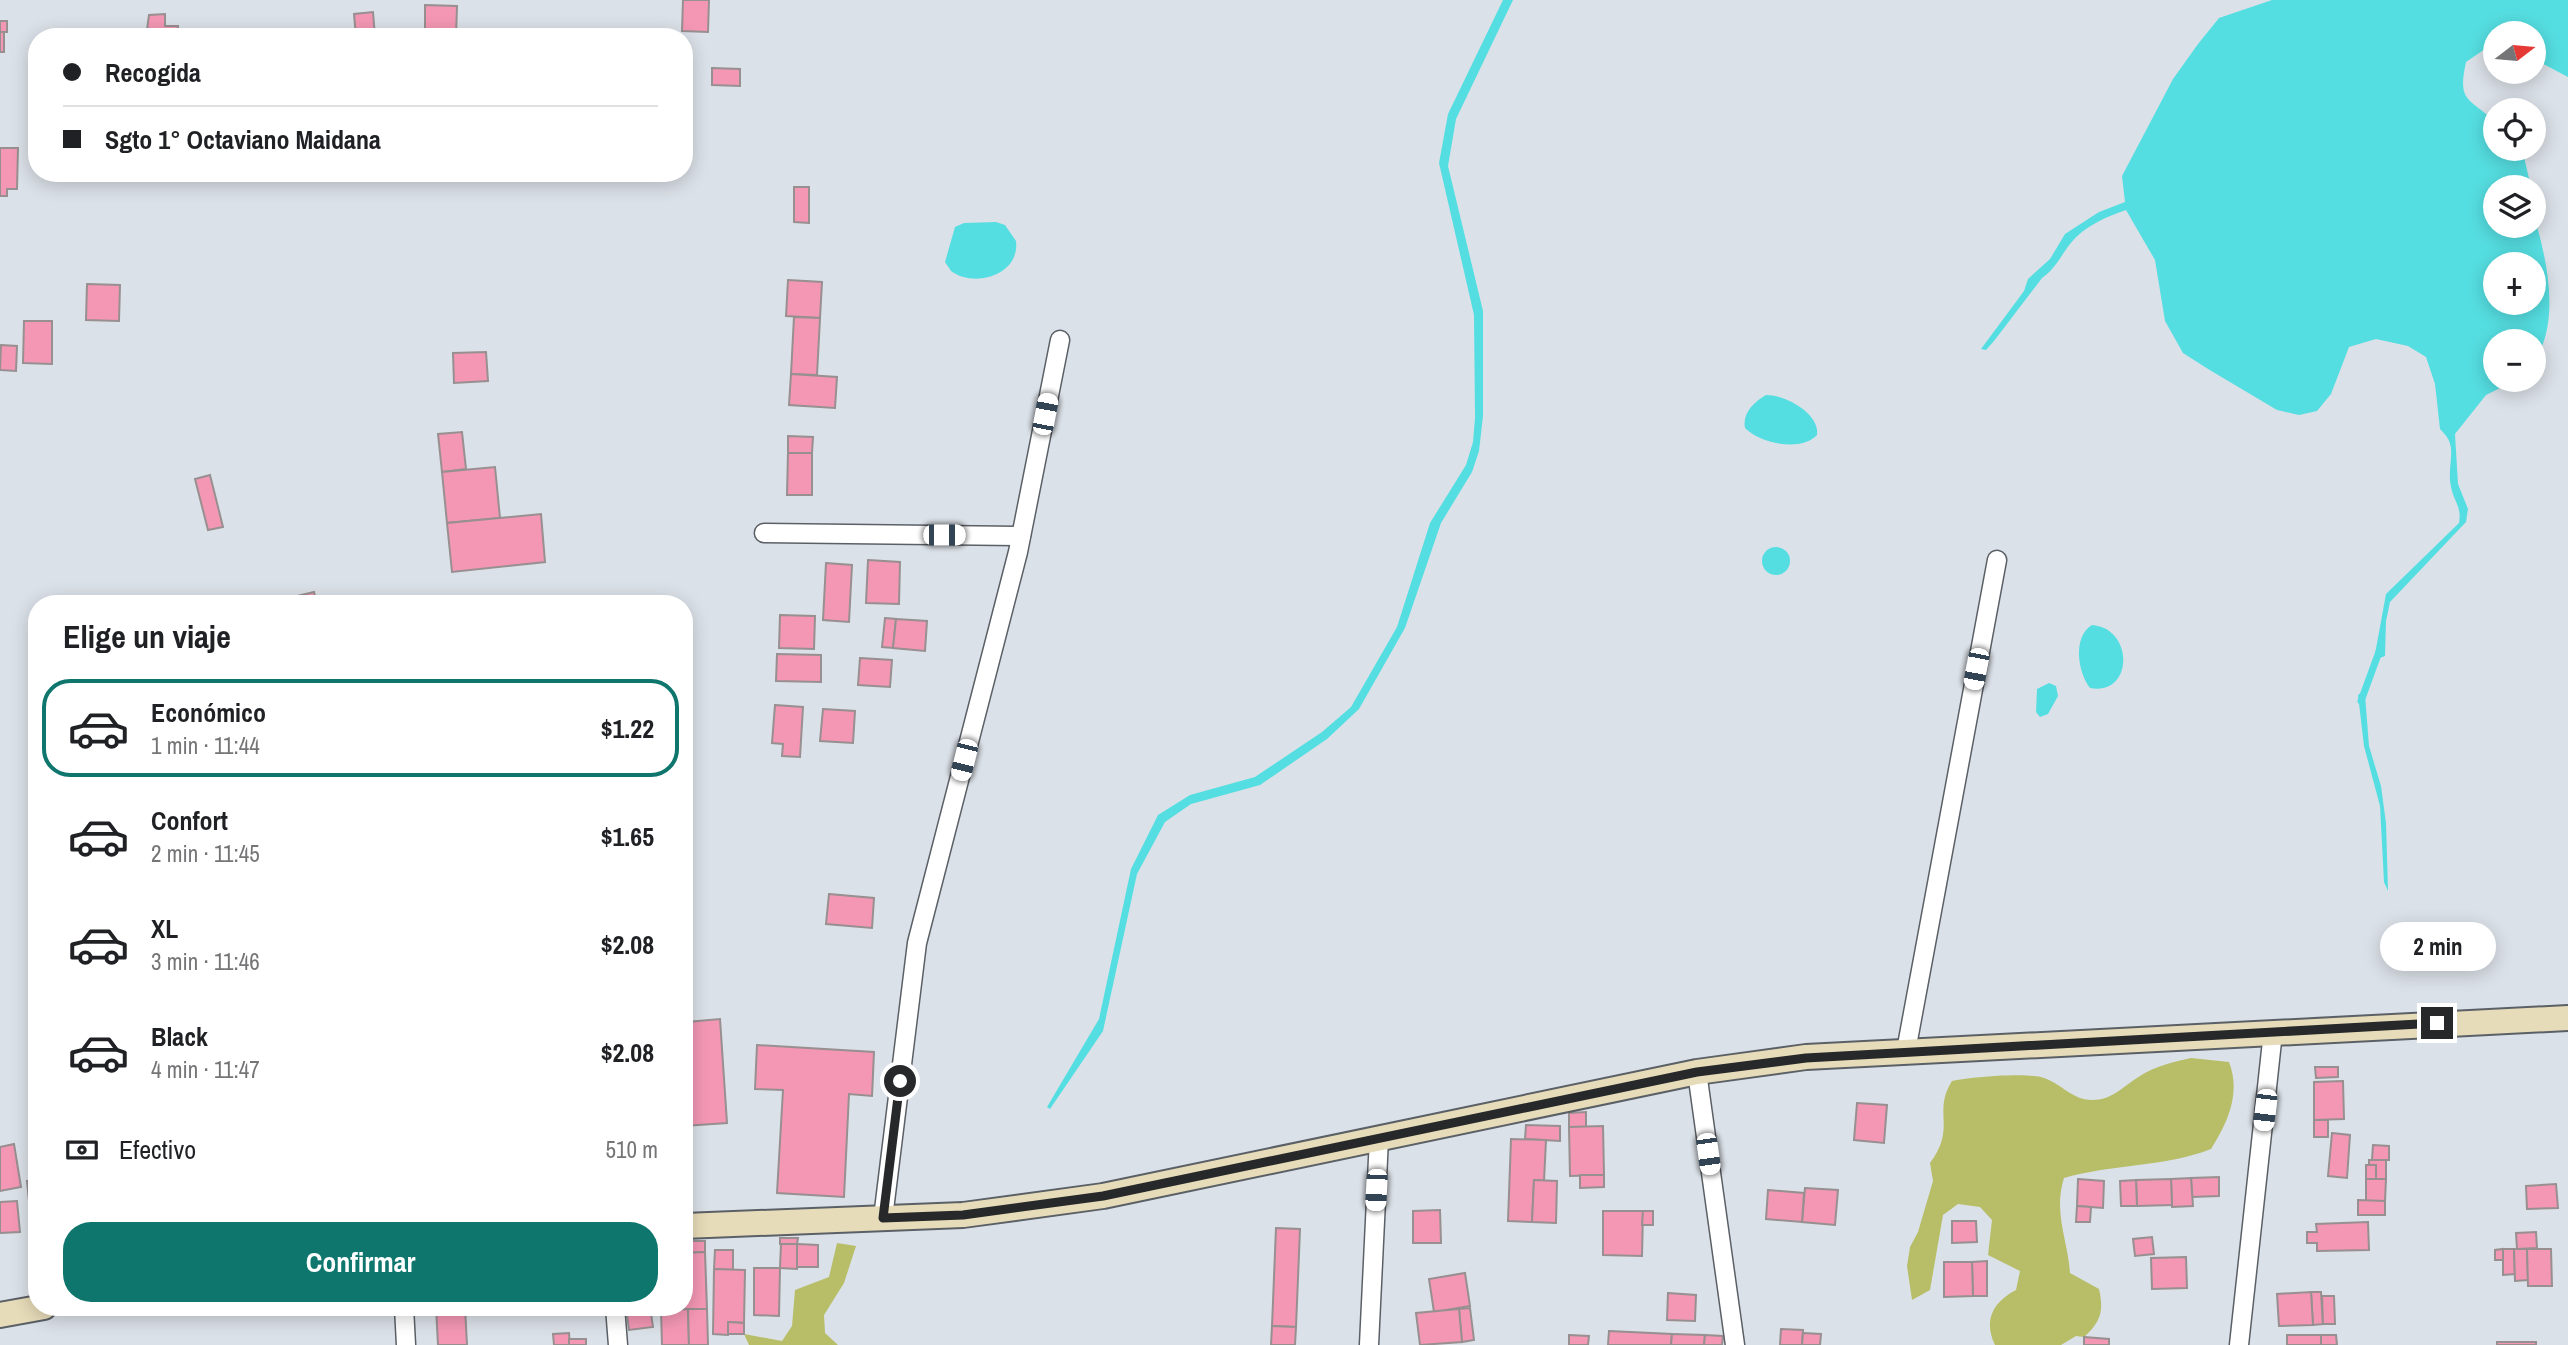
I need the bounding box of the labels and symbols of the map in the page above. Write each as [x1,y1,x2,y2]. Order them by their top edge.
north arrow [2483,21,2546,84]
car [1031,391,1060,437]
car [924,525,966,546]
car [1962,646,1991,692]
car [949,737,980,783]
callout: 2 min [2379,922,2495,970]
route end [2421,1007,2453,1039]
route start [884,1065,916,1097]
car [2253,1088,2278,1132]
car [1695,1132,1722,1176]
car [1365,1168,1388,1212]

